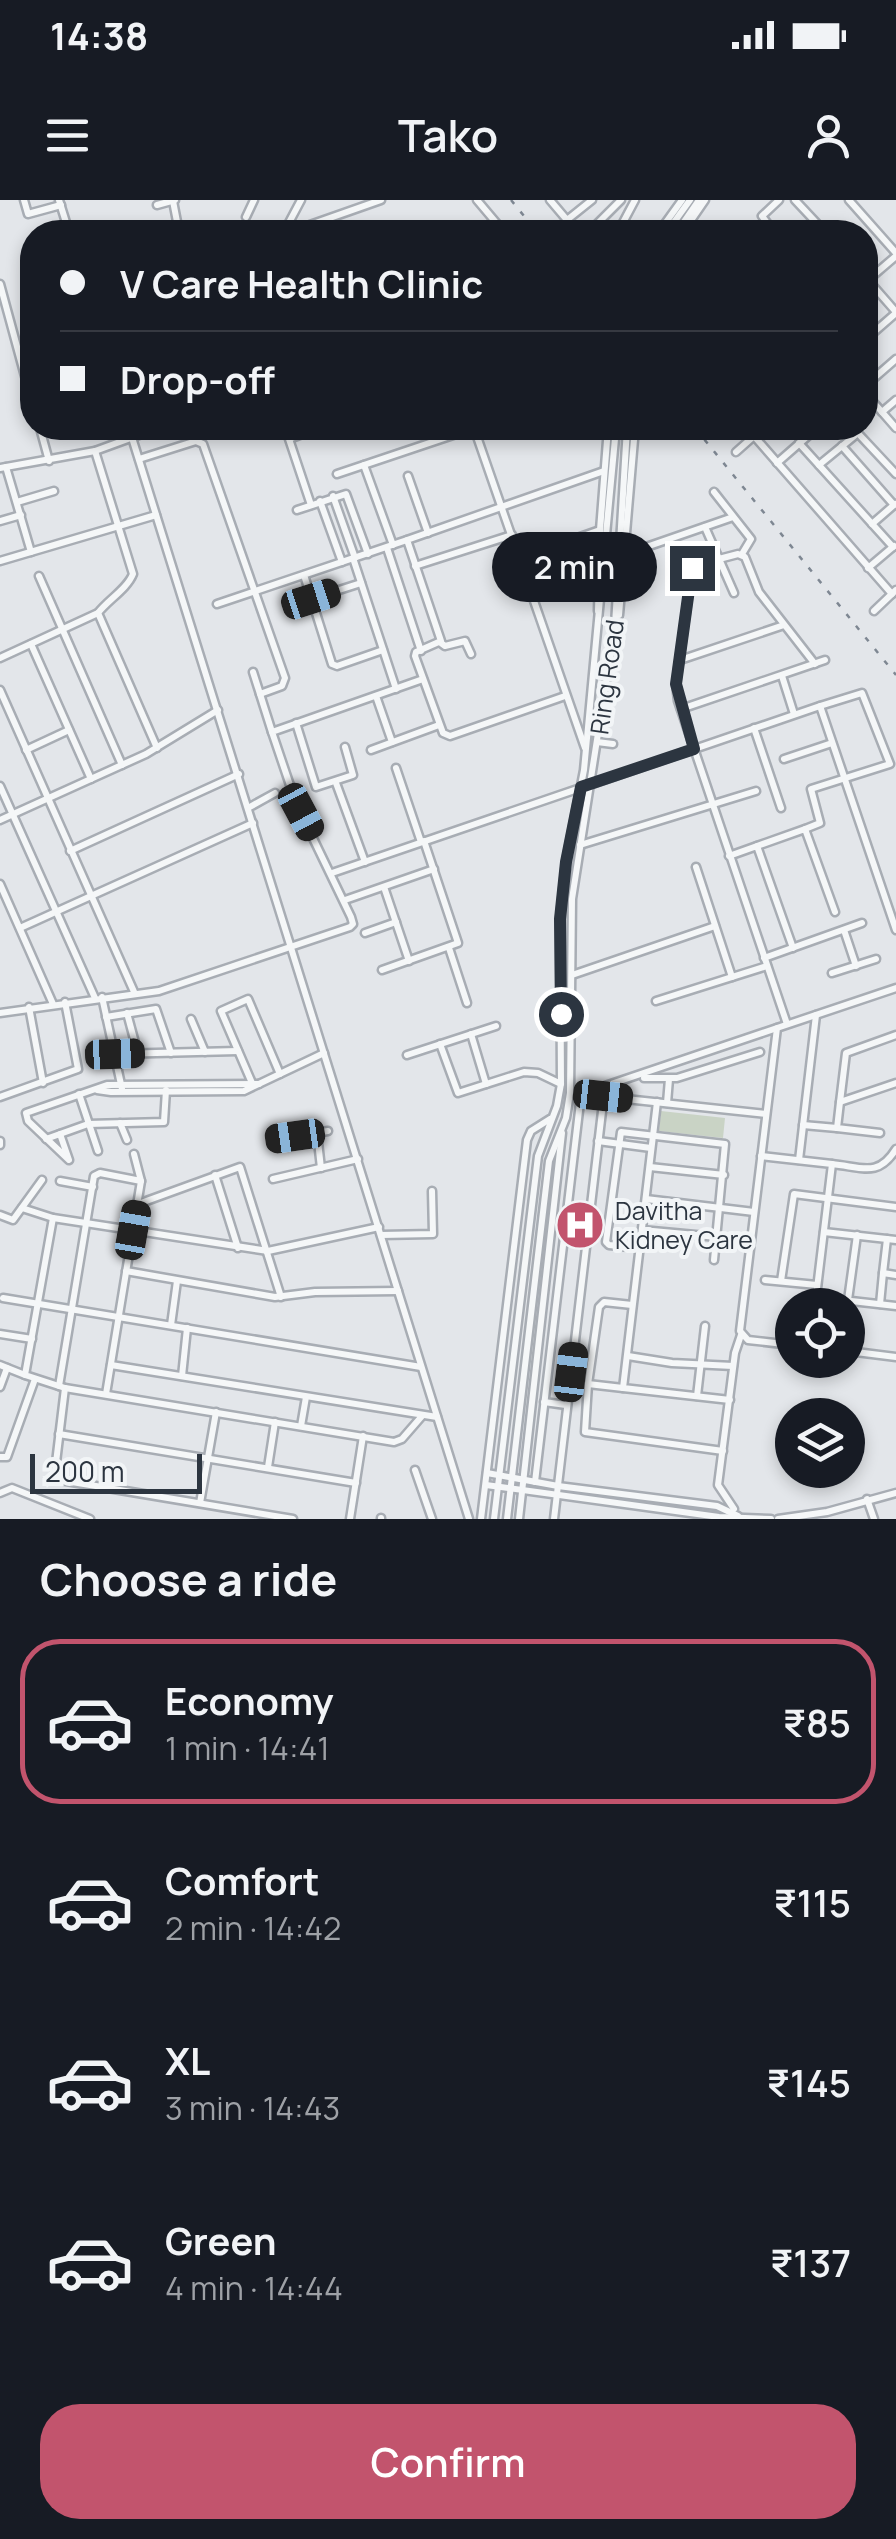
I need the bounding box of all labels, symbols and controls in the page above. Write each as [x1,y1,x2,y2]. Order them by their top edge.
text: 14:38 [50,9,148,61]
text: Tako [398,104,498,166]
icon: menu [40,108,95,163]
icon: person [801,108,856,163]
text: V Care Health Clinic [120,257,483,309]
text: Drop-off [120,353,275,405]
callout: 2 min [492,533,657,603]
text: 2 min [534,545,615,589]
route end [670,546,715,591]
car [278,575,344,623]
street label: Ring Road [581,617,632,737]
car [274,778,328,846]
route start [539,992,584,1037]
car [84,1038,146,1070]
car [572,1078,634,1114]
car [263,1117,327,1155]
place label: Davitha Kidney Care [615,1193,753,1257]
car [113,1198,153,1262]
hospital icon: Davitha Kidney Care [554,1199,606,1251]
map controls [775,1288,865,1488]
button: locate [775,1288,865,1378]
car [552,1340,590,1404]
button: layers [775,1398,865,1488]
scale bar [30,1449,202,1494]
text: 200 m [45,1452,124,1490]
text: Choose a ride [40,1548,337,1610]
text: Economy [165,1674,334,1726]
icon: car [45,1677,135,1767]
text: ₹85 [783,1696,851,1748]
text: 1 min · 14:41 [165,1726,330,1770]
text: Comfort [165,1854,319,1906]
icon: car [45,1857,135,1947]
text: ₹115 [773,1876,851,1928]
text: 2 min · 14:42 [165,1906,341,1950]
text: XL [165,2034,210,2086]
icon: car [45,2037,135,2127]
text: ₹145 [767,2056,851,2108]
text: 3 min · 14:43 [165,2086,340,2130]
text: Green [165,2214,277,2266]
icon: car [45,2217,135,2307]
text: ₹137 [770,2236,851,2288]
text: 4 min · 14:44 [165,2266,343,2310]
button: Confirm [40,2404,856,2519]

